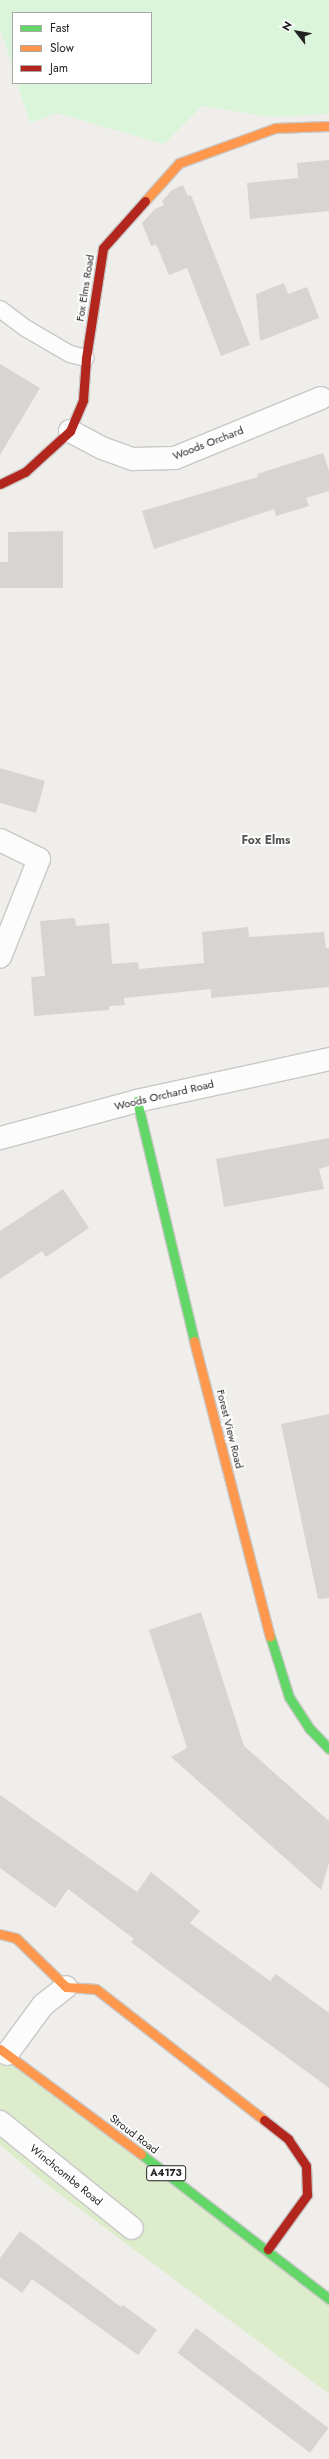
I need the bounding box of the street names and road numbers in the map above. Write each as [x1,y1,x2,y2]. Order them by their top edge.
street label: Fox Elms Road [73,254,97,322]
street label: Woods Orchard [171,423,245,463]
street label: Woods Orchard Road [113,1077,215,1113]
street label: Forest View Road [214,1388,246,1470]
street label: Stroud Road [107,2111,161,2157]
street label: Winchcombe Road [27,2142,105,2208]
road number: A4173 [146,2165,186,2181]

